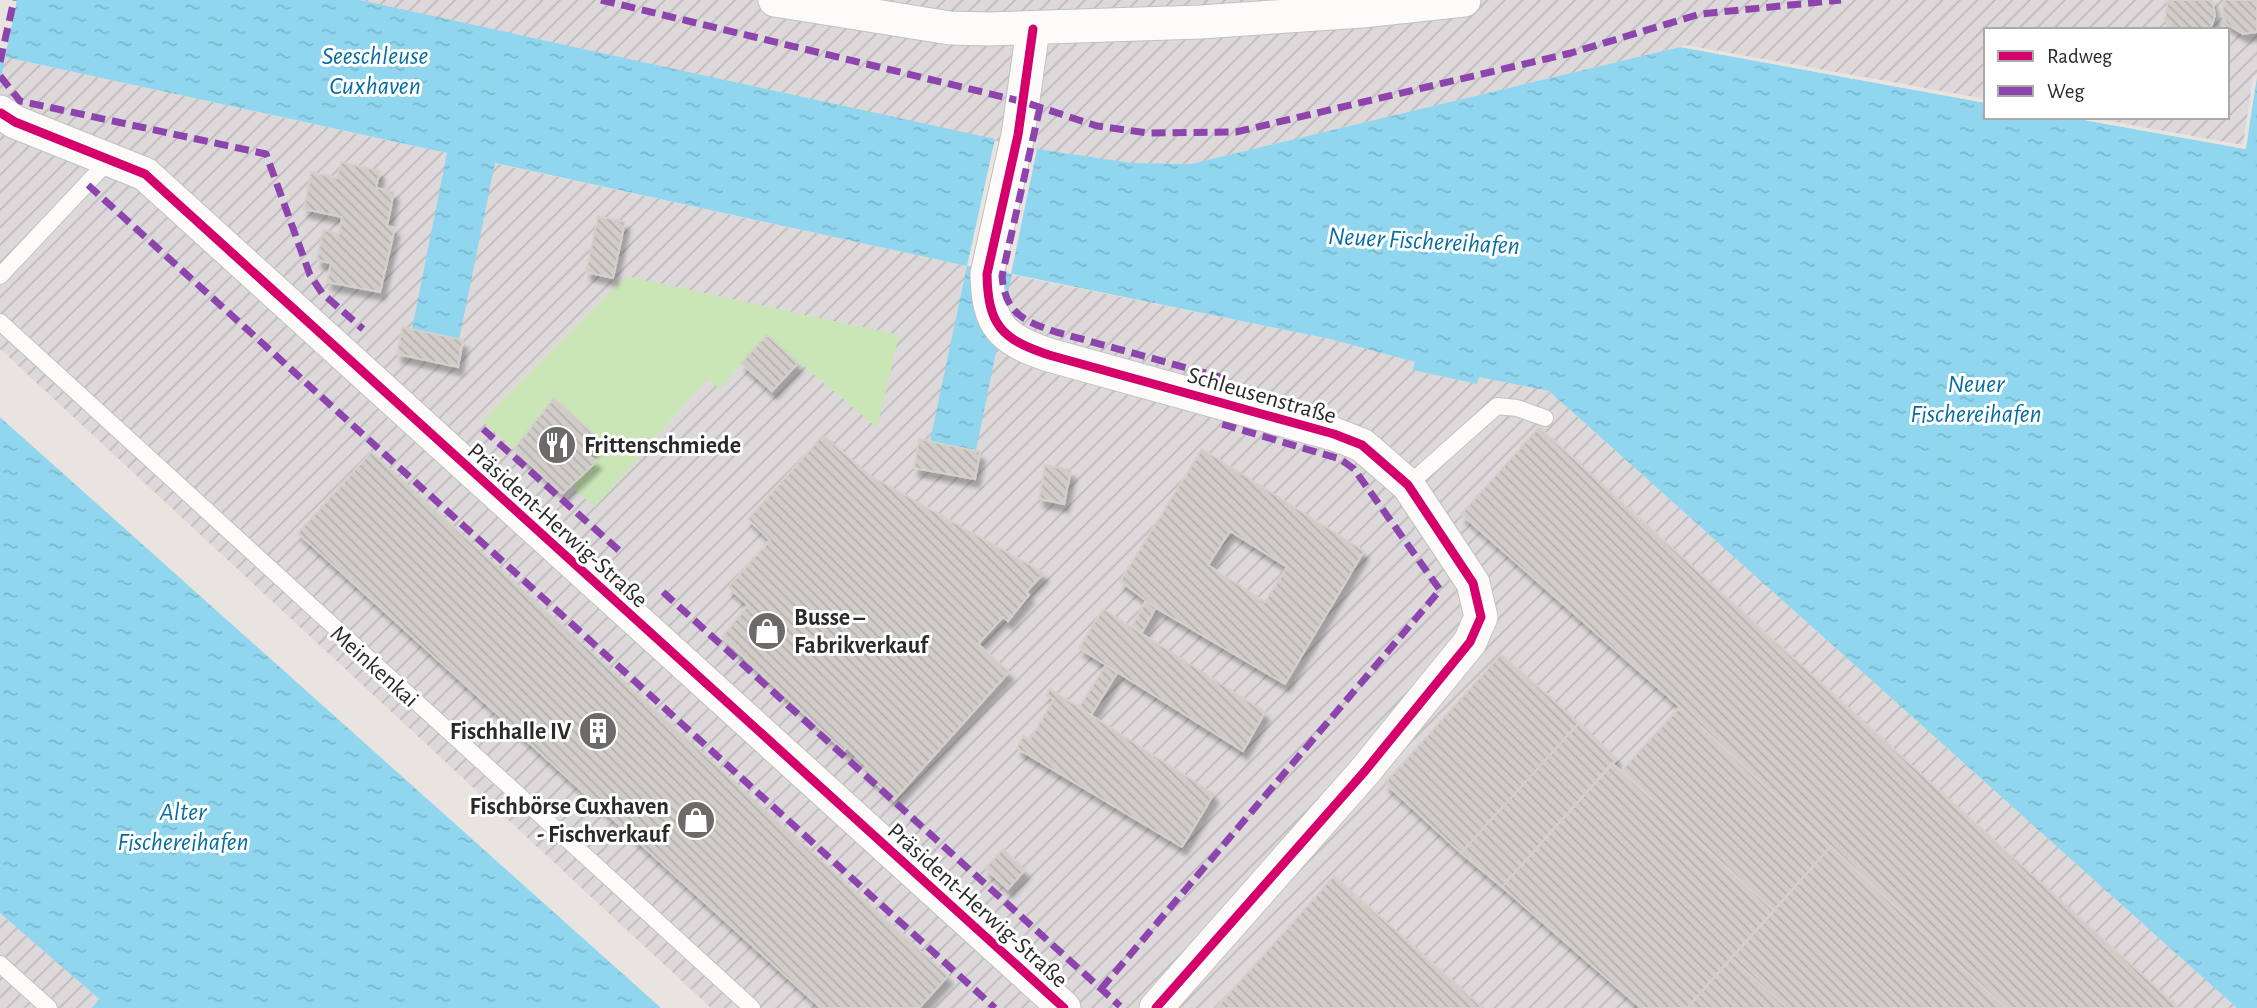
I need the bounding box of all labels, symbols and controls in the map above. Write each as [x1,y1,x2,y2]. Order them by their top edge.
legend [1984,28,2229,119]
water label: Seeschleuse Cuxhaven [322,43,428,99]
text: Radweg [2047,46,2113,67]
text: Weg [2047,81,2085,102]
water label: Neuer Fischereihafen [1327,223,1521,259]
street label: Schleusenstraße [1185,363,1339,429]
water label: Neuer Fischereihafen [1910,371,2042,427]
restaurant icon: Frittenschmiede [536,424,578,466]
place label: Frittenschmiede [584,434,741,458]
street label: Präsident-Herwig-Straße [463,439,652,613]
place label: Busse – Fabrikverkauf [794,606,930,658]
shop icon: Busse – Fabrikverkauf [746,610,788,652]
street label: Meinkenkai [326,621,423,712]
building icon: Fischhalle IV [577,710,619,752]
place label: Fischhalle IV [450,720,572,744]
place label: Fischbörse Cuxhaven - Fischverkauf [470,795,671,847]
water label: Alter Fischereihafen [117,799,249,855]
shop icon: Fischbörse Cuxhaven - Fischverkauf [675,799,717,841]
street label: Präsident-Herwig-Straße [883,819,1072,993]

